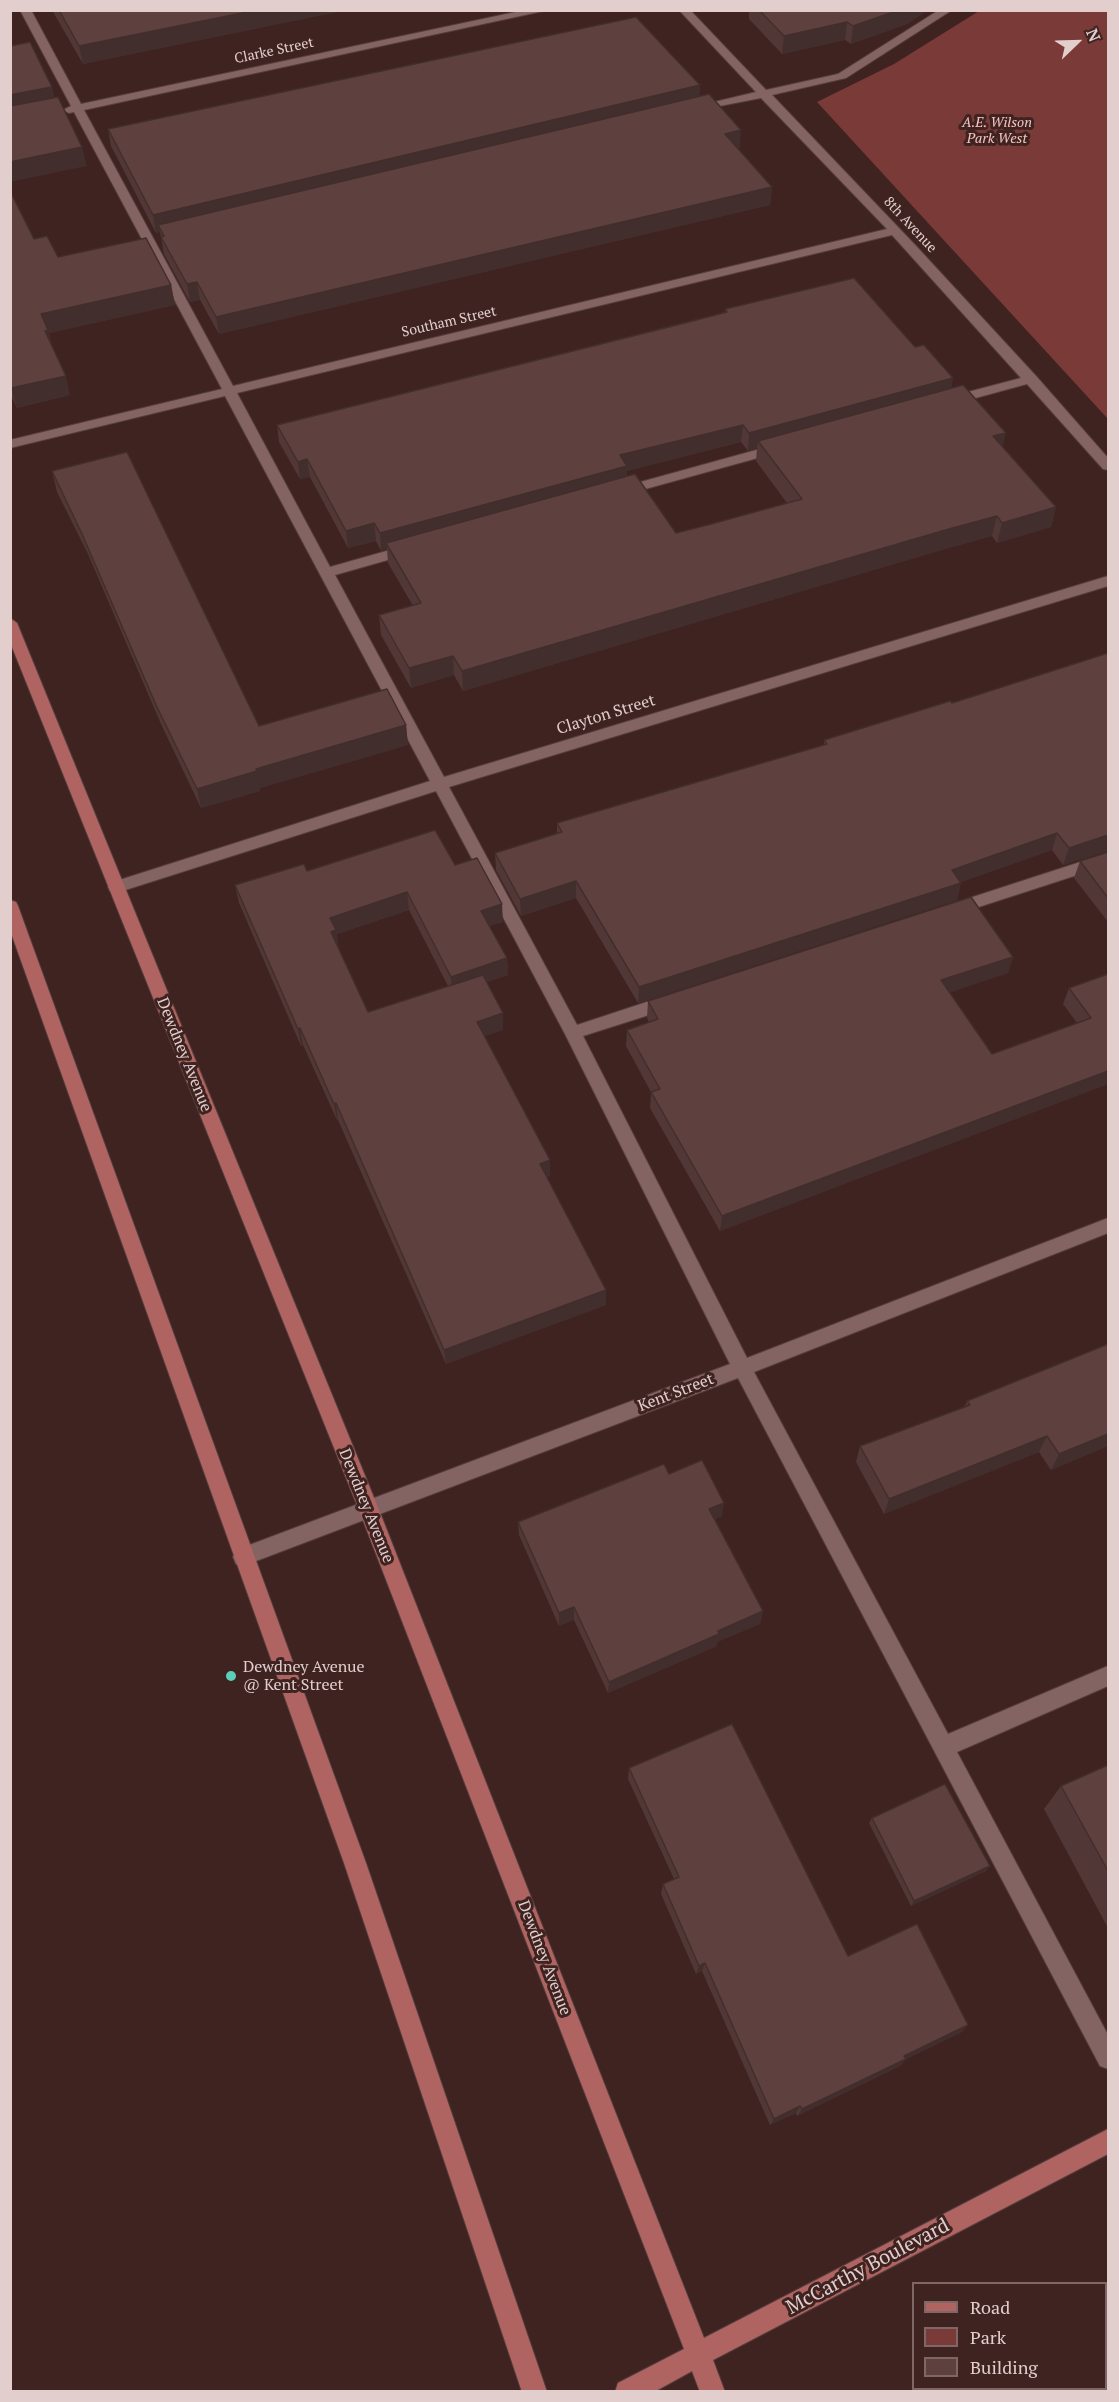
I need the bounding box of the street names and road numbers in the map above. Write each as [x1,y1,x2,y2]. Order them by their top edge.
street label: Clarke Street [233,34,315,68]
street label: 8th Avenue [880,194,940,256]
street label: Southam Street [400,303,498,341]
street label: Clayton Street [554,691,658,739]
street label: Dewdney Avenue [152,995,216,1115]
street label: Kent Street [635,1370,717,1416]
street label: Dewdney Avenue [334,1446,398,1566]
street label: Dewdney Avenue [513,1898,575,2018]
street label: McCarthy Boulevard [782,2214,954,2320]

